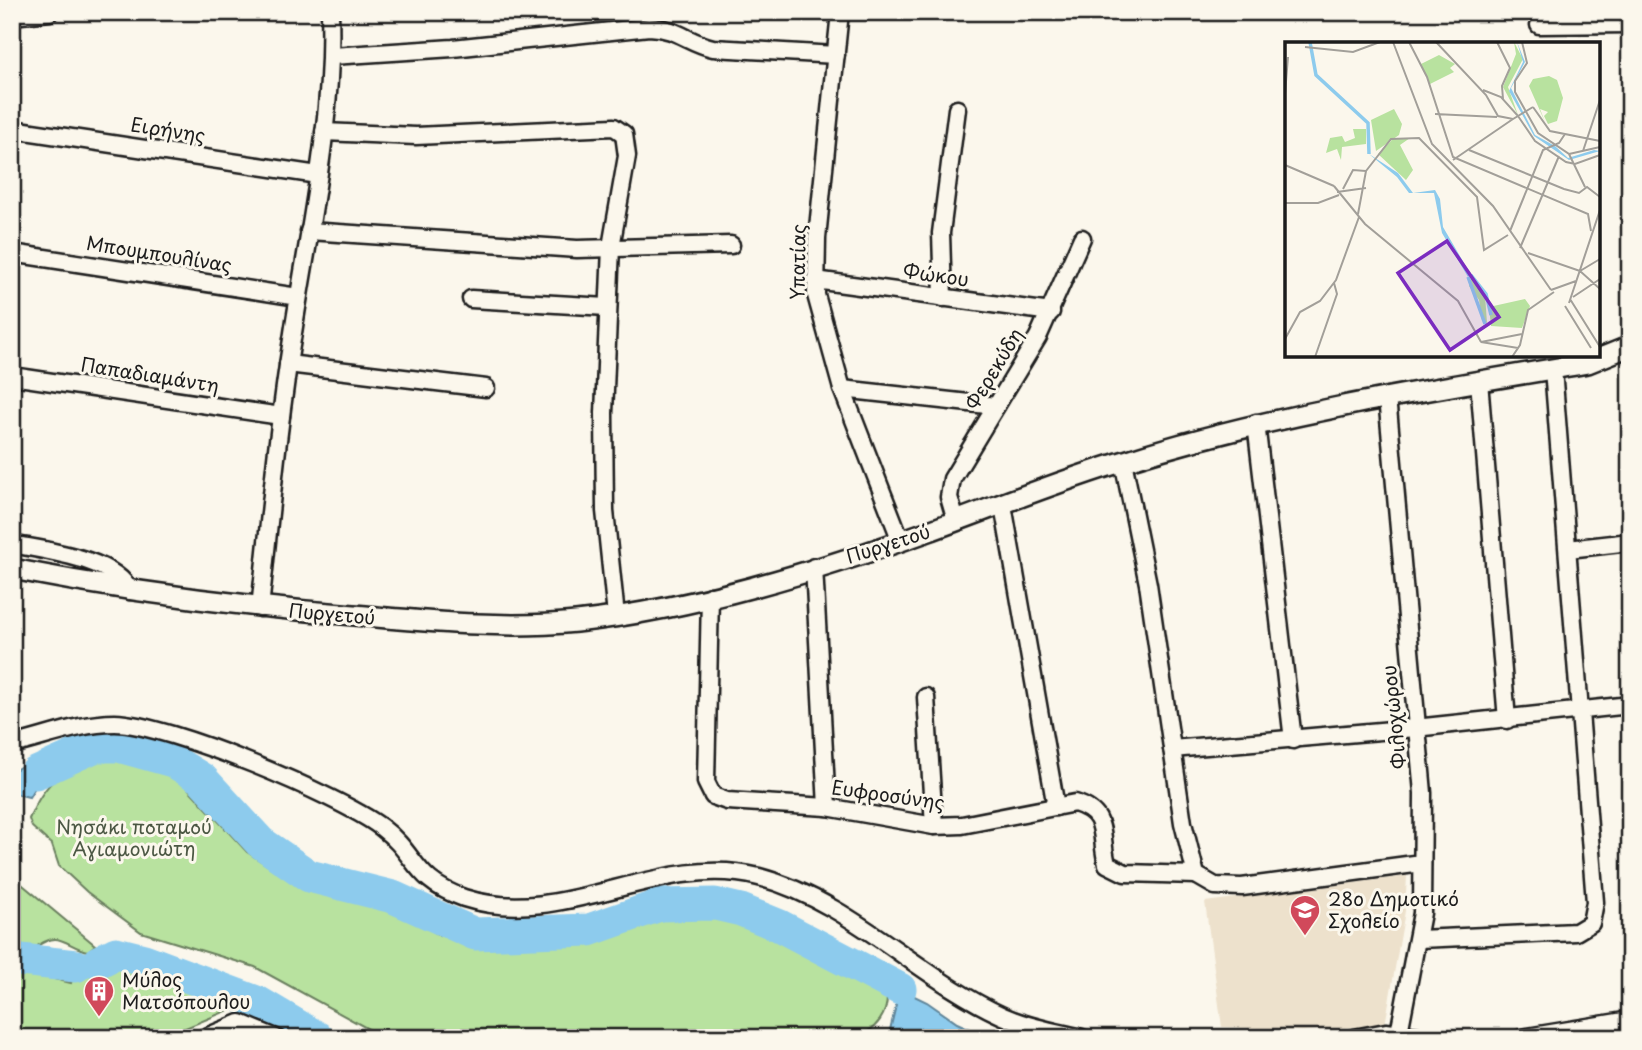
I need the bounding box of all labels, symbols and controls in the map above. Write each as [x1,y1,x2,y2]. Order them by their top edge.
inset map [1285,42,1600,357]
street label: Ειρήνης [129,109,208,149]
street label: Υπατίας [782,224,812,300]
street label: Μπουμπουλίνας [84,228,234,278]
street label: Φώκου [902,256,971,292]
street label: Φερεκύδη [958,322,1029,415]
street label: Παπαδιαμάντη [79,349,221,399]
street label: Πυργετού [842,516,933,570]
street label: Πυργετού [288,595,377,631]
street label: Φιλοχώρου [1374,664,1412,771]
street label: Ευφροσύνης [830,772,947,816]
park label: Νησάκι ποταμού Αγιαμονιώτη [56,812,212,862]
place label: 28ο Δημοτικό Σχολείο [1328,884,1459,934]
school or university icon: 28ο Δημοτικό Σχολείο [1288,893,1322,937]
place label: Μύλος Ματσόπουλου [122,965,250,1015]
building icon: Μύλος Ματσόπουλου [82,974,116,1018]

